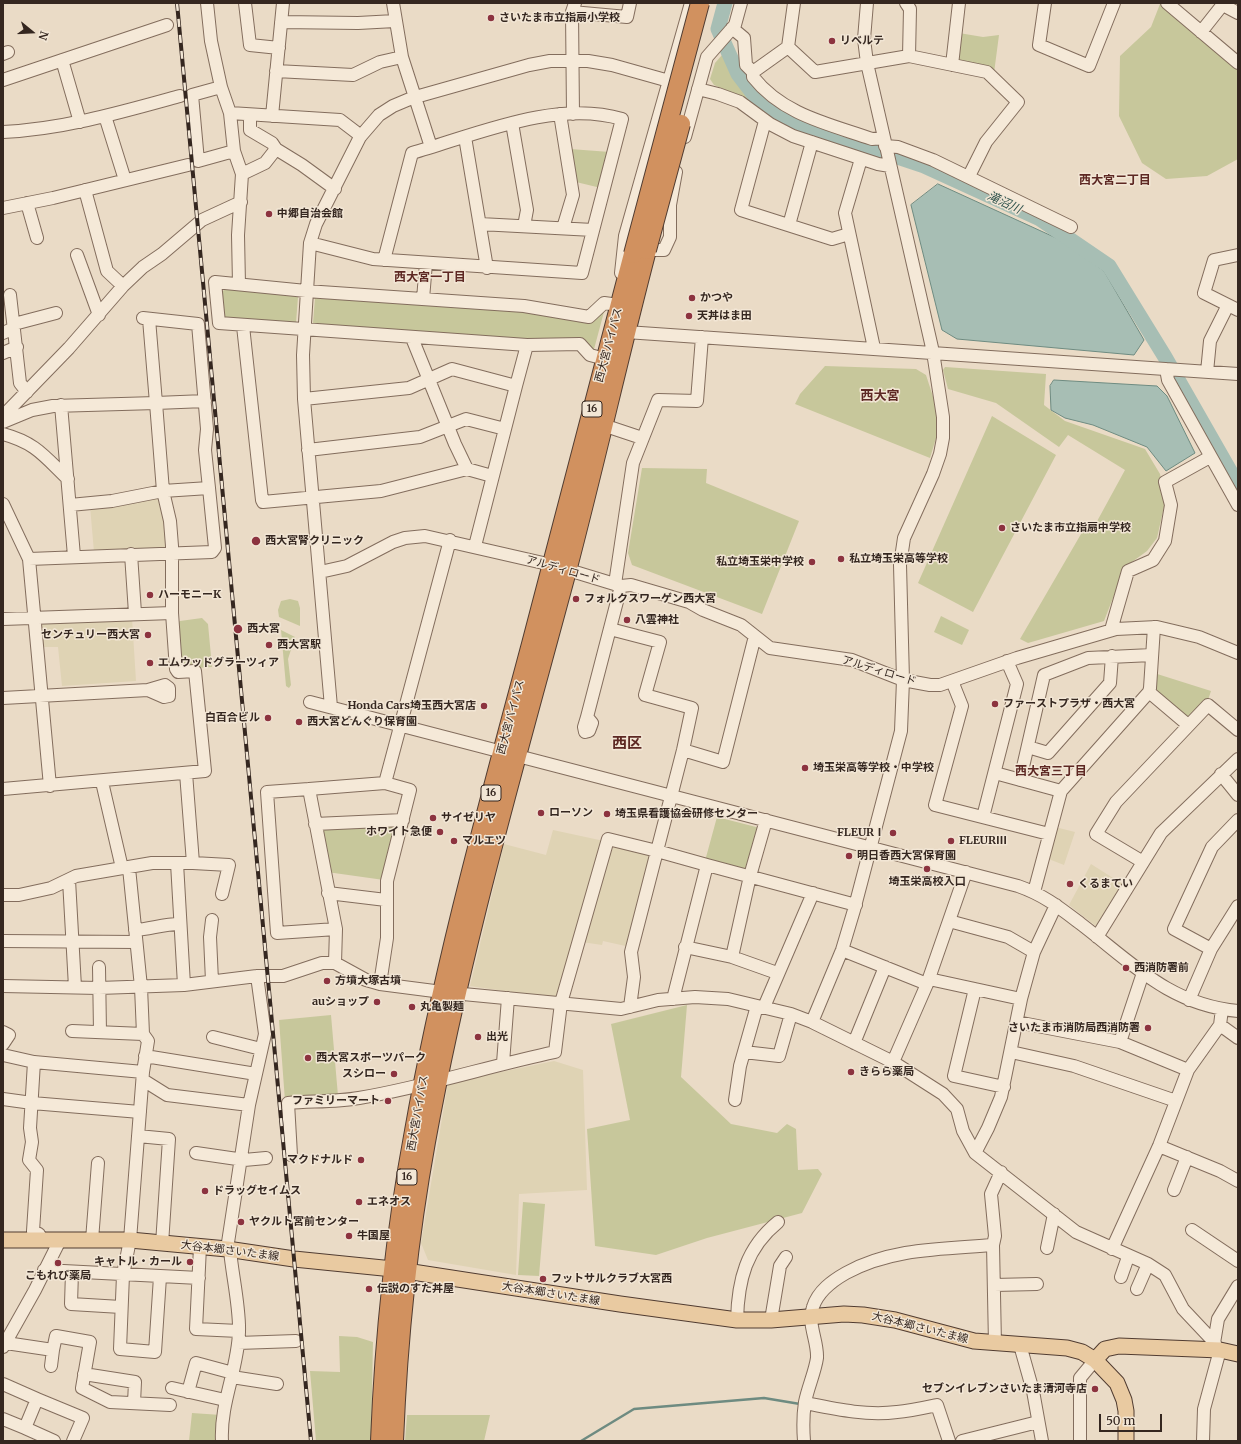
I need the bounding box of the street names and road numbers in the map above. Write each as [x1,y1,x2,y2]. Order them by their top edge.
street label: 西大宮バイパス [593,306,625,384]
road number: 16 [582,401,602,417]
street label: アルディロード [524,553,602,587]
street label: アルディロード [840,653,918,689]
street label: 西大宮バイパス [495,678,527,756]
road number: 16 [481,785,501,801]
street label: 西大宮バイパス [405,1074,431,1152]
road number: 16 [397,1169,417,1185]
street label: 大谷本郷さいたま線 [180,1238,280,1264]
street label: 大谷本郷さいたま線 [501,1280,601,1308]
street label: 大谷本郷さいたま線 [870,1310,970,1346]

